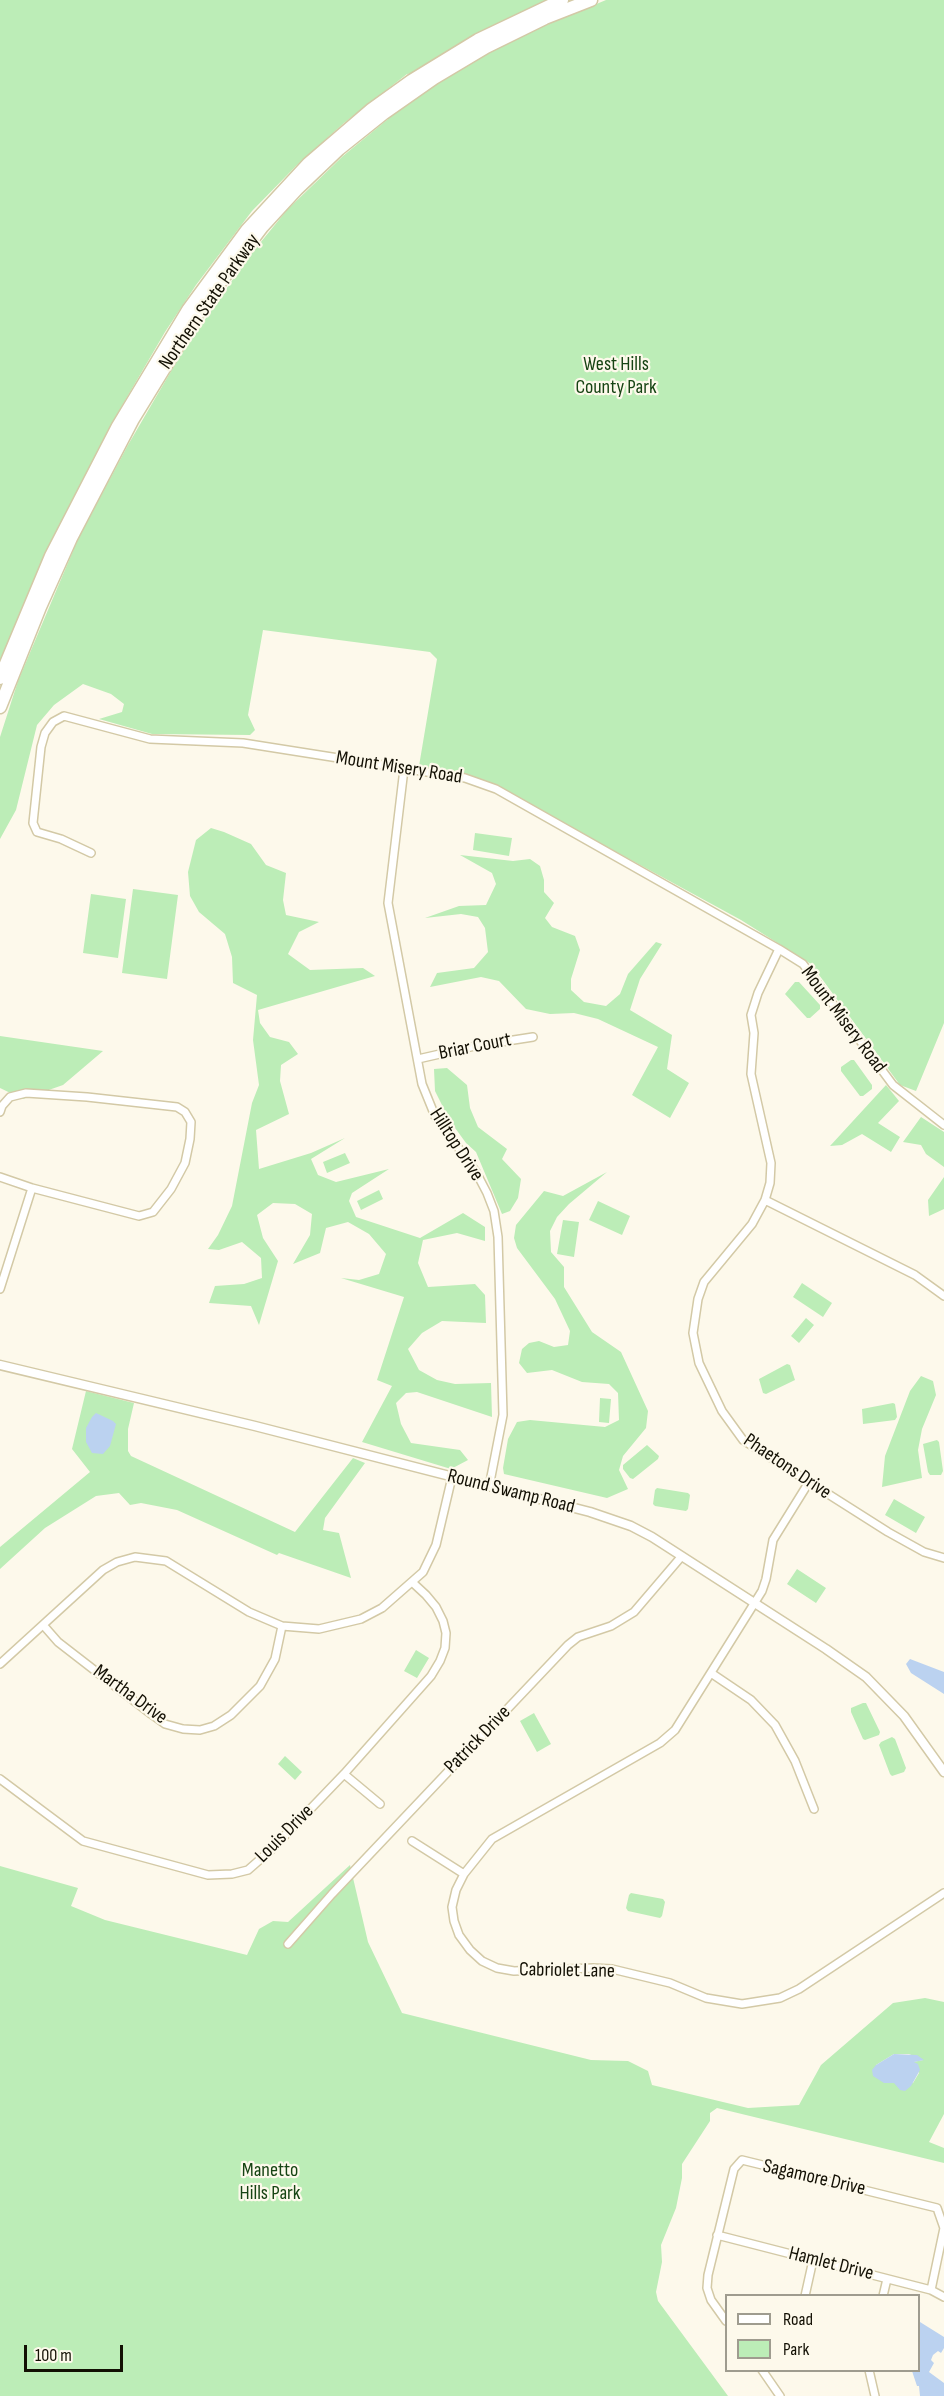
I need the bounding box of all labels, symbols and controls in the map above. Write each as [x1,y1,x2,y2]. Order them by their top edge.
street label: Northern State Parkway [154,230,266,374]
park label: West Hills County Park [575,353,657,400]
street label: Mount Misery Road [334,746,464,790]
street label: Mount Misery Road [795,962,891,1078]
street label: Briar Court [437,1028,513,1066]
street label: Hilltop Drive [424,1104,488,1186]
street label: Phaetons Drive [739,1429,835,1505]
street label: Round Swamp Road [445,1465,577,1519]
street label: Martha Drive [88,1660,172,1730]
street label: Patrick Drive [440,1701,516,1779]
street label: Louis Drive [251,1800,319,1868]
street label: Cabriolet Lane [519,1958,615,1984]
street label: Sagamore Drive [760,2155,868,2201]
park label: Manetto Hills Park [240,2159,300,2206]
street label: Hamlet Drive [786,2242,876,2286]
legend [725,2294,920,2372]
text: Road [783,2309,813,2330]
scale bar [27,2333,126,2371]
text: Park [783,2339,809,2360]
text: 100 m [35,2345,72,2366]

